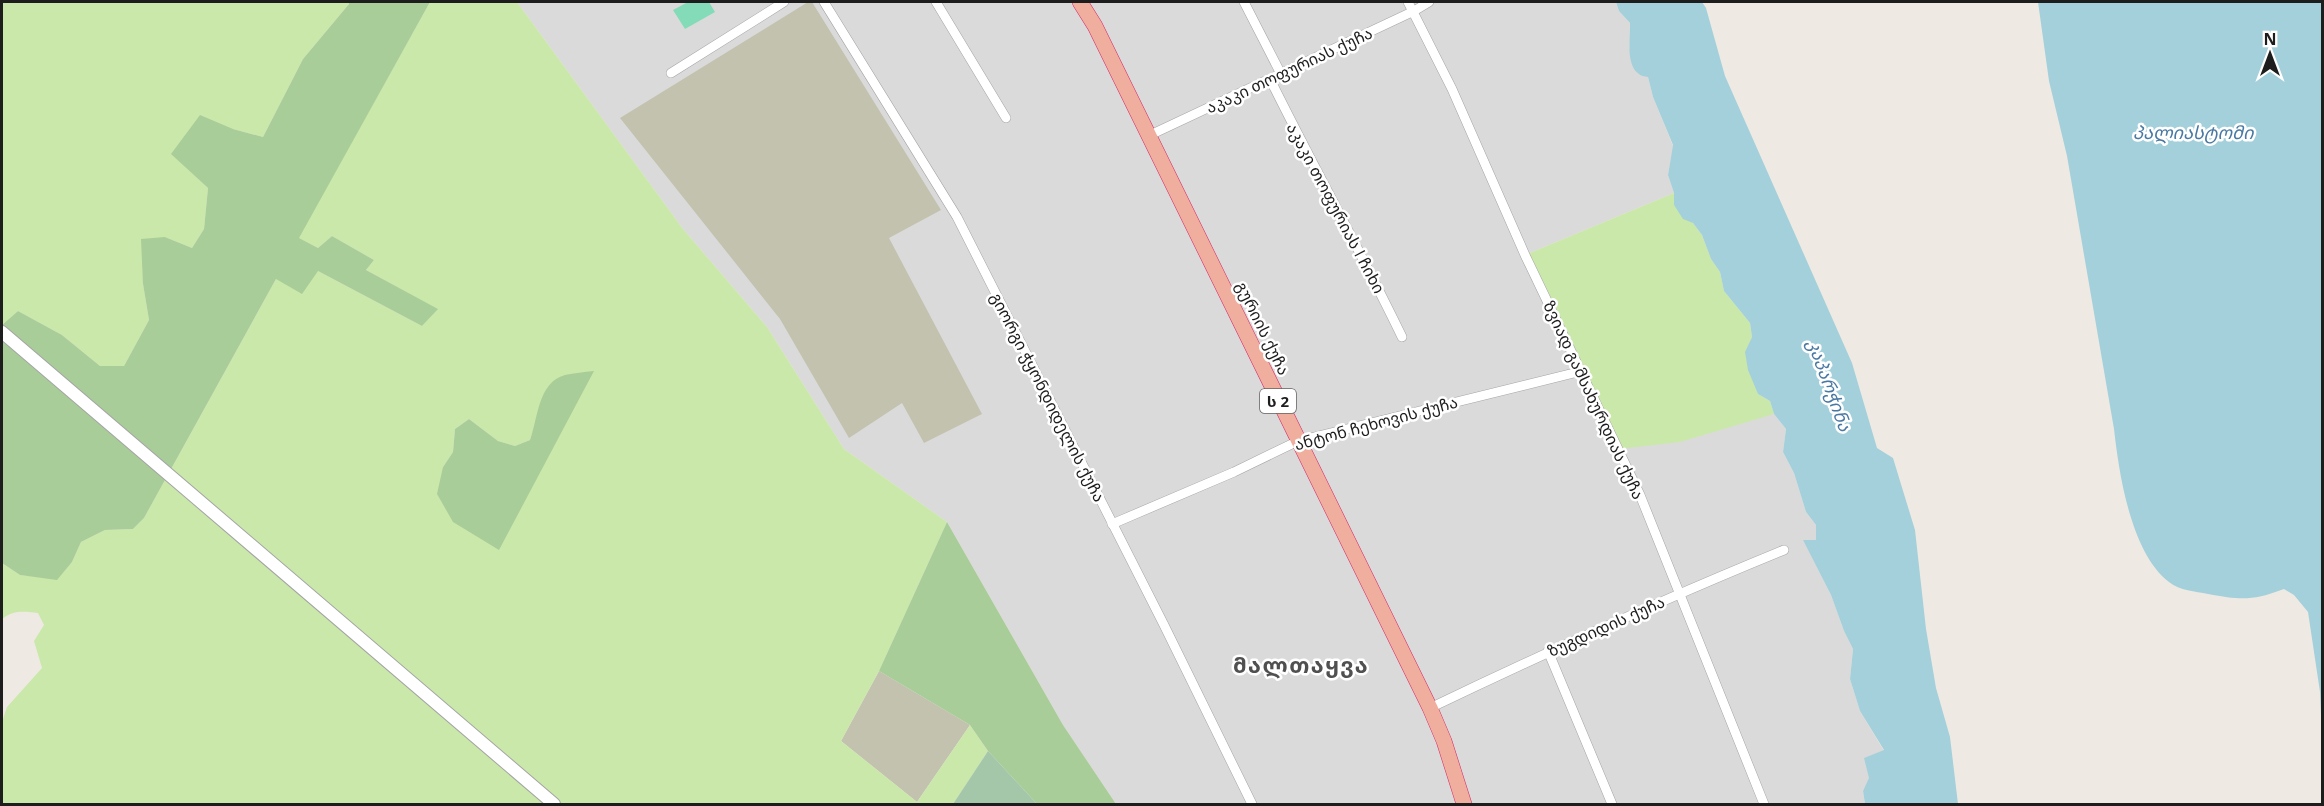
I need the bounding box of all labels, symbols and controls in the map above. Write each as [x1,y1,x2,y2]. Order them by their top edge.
street label: აკაკი თოფურიას ქუჩა [1202,22,1376,118]
north arrow [2240,24,2300,84]
text: N [2263,28,2277,50]
street label: აკაკი თოფურიას I ჩიხი [1282,119,1390,297]
water label: პალიასტომი [2133,120,2254,144]
street label: გურიის ქუჩა [1231,278,1295,378]
street label: გიორგი ჭყონდიდელის ქუჩა [985,288,1111,506]
street label: ზვიად გამსახურდიას ქუჩა [1538,297,1650,503]
water label: კაპარჭინა [1802,336,1858,434]
road number: ს 2 [1260,389,1296,413]
street label: ანტონ ჩეხოვის ქუჩა [1292,391,1460,455]
street label: ზუგდიდის ქუჩა [1544,590,1668,662]
district label: მალთაყვა [1233,649,1369,679]

